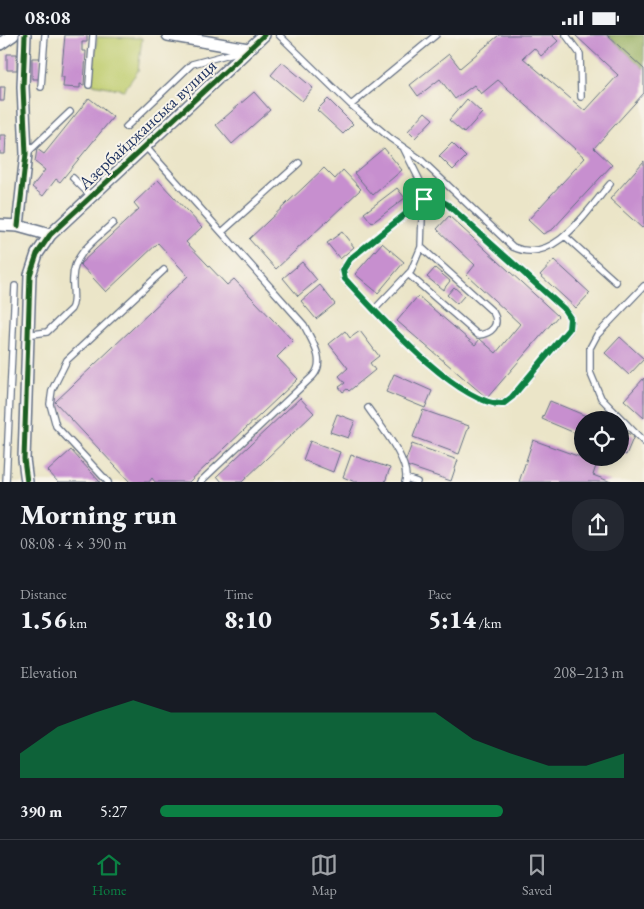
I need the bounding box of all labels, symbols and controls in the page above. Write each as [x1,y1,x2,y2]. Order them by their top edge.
text: 08:08 [25,5,71,30]
street label: Азербайджанська вулиця [72,54,221,195]
pin [403,178,445,220]
icon: arrive [410,185,438,213]
map controls [574,411,629,466]
button: locate [574,411,629,466]
text: Morning run [20,496,177,532]
button: share [572,499,624,551]
text: 08:08 · 4 × 390 m [20,533,127,554]
text: Distance [20,585,67,603]
text: Time [224,585,253,603]
text: Pace [428,585,452,603]
text: 1.56 [20,603,67,635]
text: 8:10 [224,603,272,635]
text: 5:14 [428,603,476,635]
text: km [67,614,87,632]
text: /km [476,614,502,632]
text: Elevation [20,662,78,683]
text: 208–213 m [553,662,624,683]
text: 390 m [20,801,62,822]
text: 5:27 [100,801,127,822]
tab: Home [92,851,127,899]
tab: Map [310,851,338,899]
tab: Saved [522,851,552,899]

